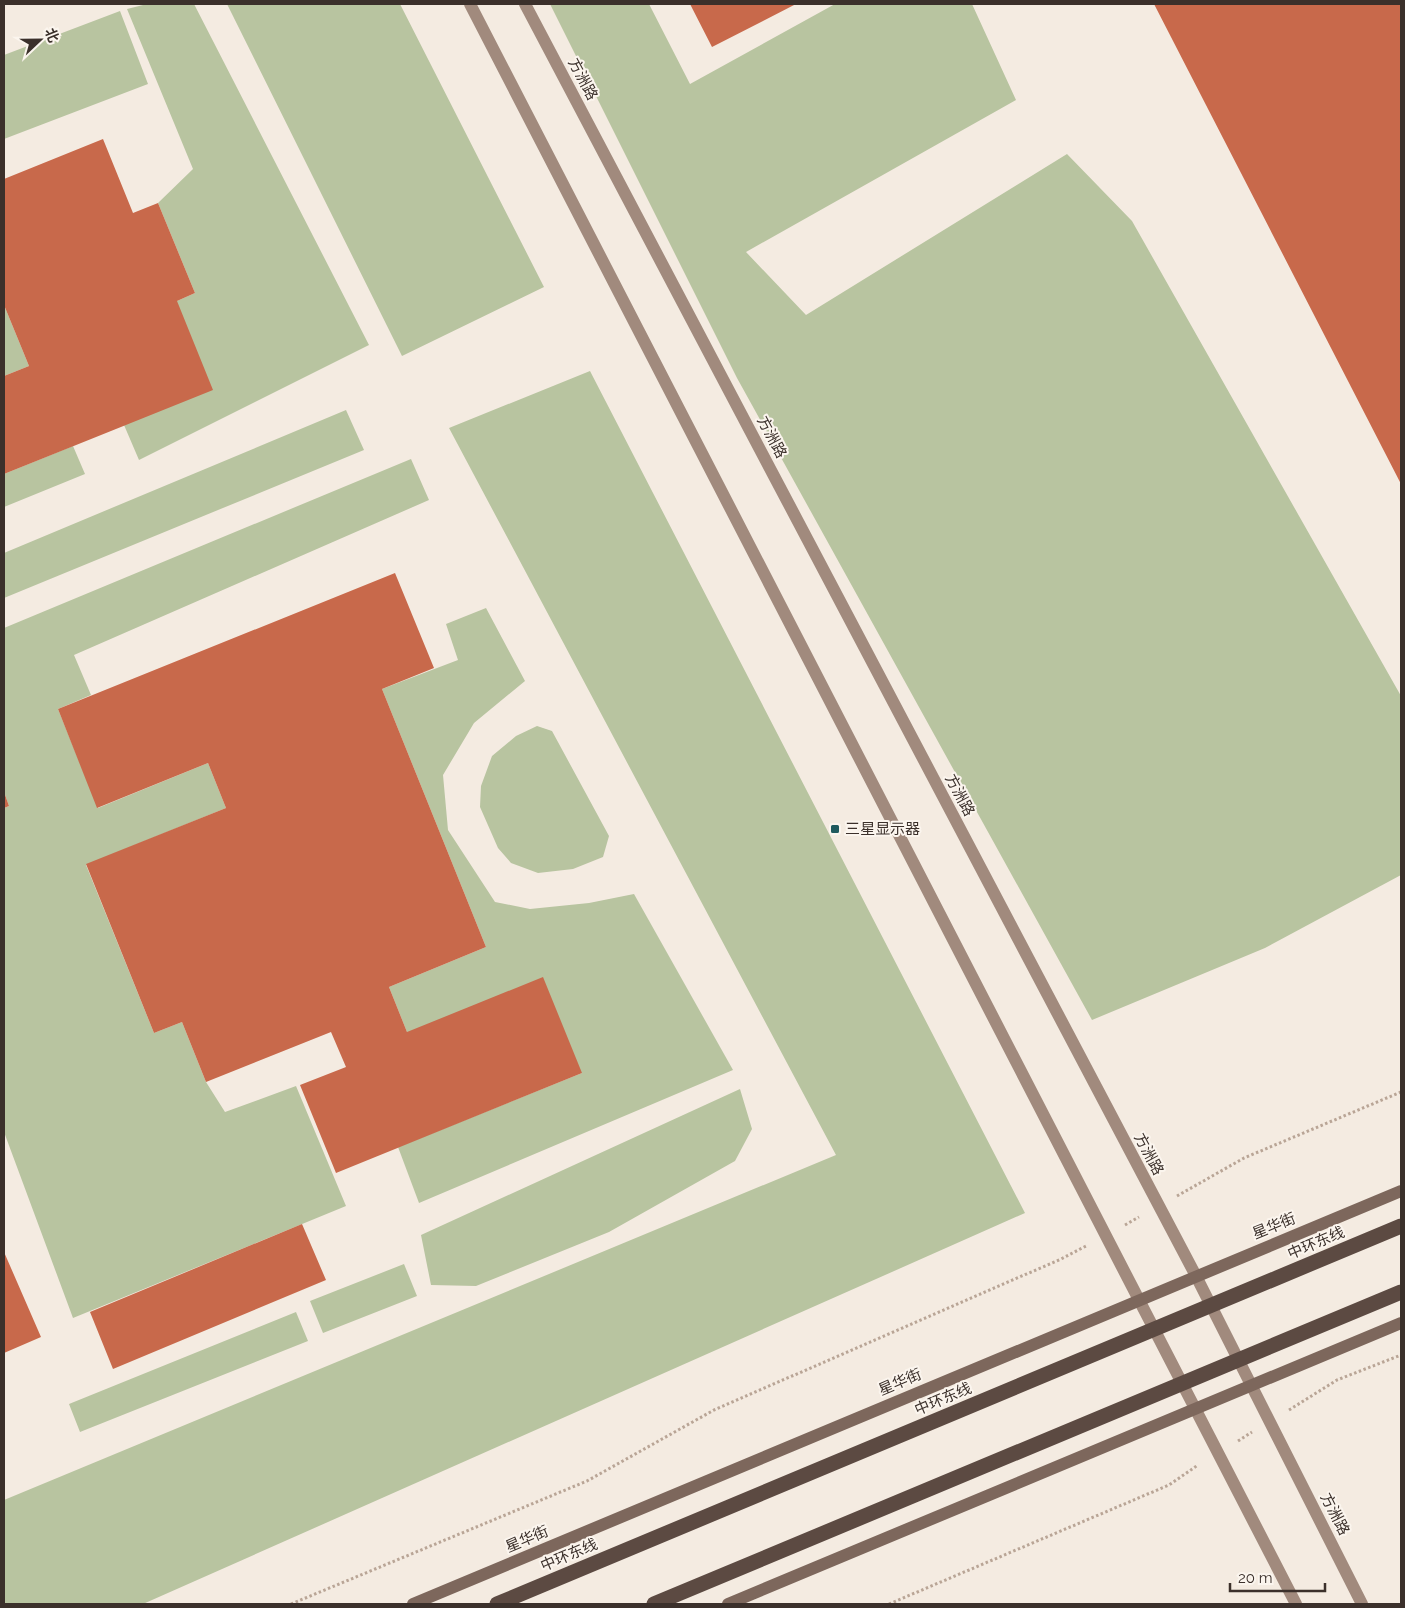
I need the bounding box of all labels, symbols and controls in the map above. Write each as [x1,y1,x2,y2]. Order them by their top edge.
north arrow [15,15,65,65]
text: 北 [42,26,62,45]
street label: 方洲路 [564,55,602,103]
street label: 方洲路 [753,413,791,461]
street label: 方洲路 [941,771,979,819]
place label: 三星显示器 [845,820,920,838]
marker: 三星显示器 [829,823,841,835]
street label: 方洲路 [1130,1130,1168,1178]
street label: 星华街 [1250,1209,1298,1243]
street label: 中环东线 [1285,1223,1347,1263]
street label: 星华街 [876,1365,924,1399]
street label: 中环东线 [912,1379,974,1419]
street label: 方洲路 [1317,1490,1353,1538]
street label: 星华街 [503,1522,551,1556]
street label: 中环东线 [538,1535,600,1575]
scale bar [1230,1560,1325,1592]
text: 20 m [1238,1569,1273,1587]

